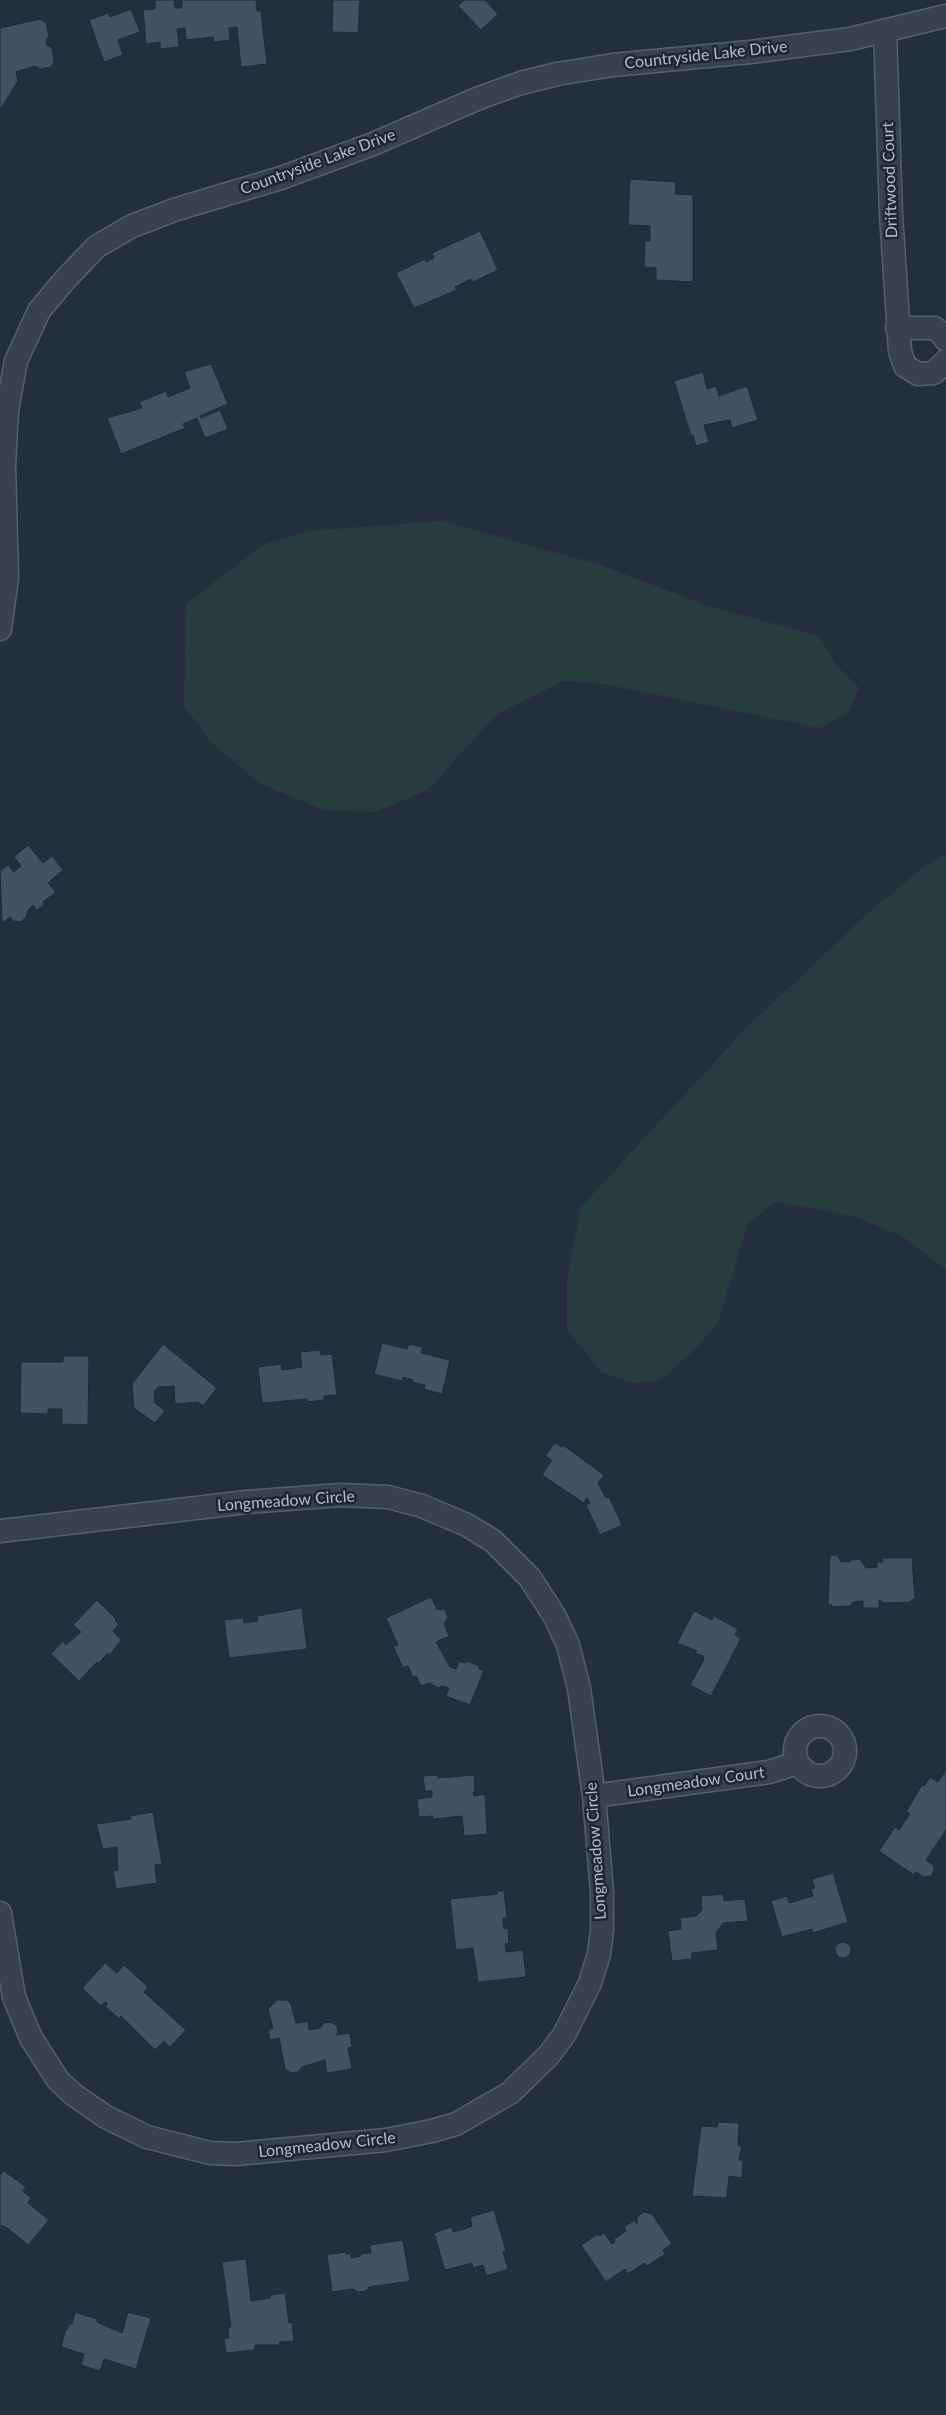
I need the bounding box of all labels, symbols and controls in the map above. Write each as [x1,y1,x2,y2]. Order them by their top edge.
street label: Countryside Lake Drive [624,37,788,73]
street label: Driftwood Court [878,122,902,238]
street label: Countryside Lake Drive [238,125,398,199]
street label: Longmeadow Circle [217,1487,355,1515]
street label: Longmeadow Court [626,1763,766,1801]
street label: Longmeadow Circle [582,1782,610,1920]
street label: Longmeadow Circle [257,2128,397,2162]

